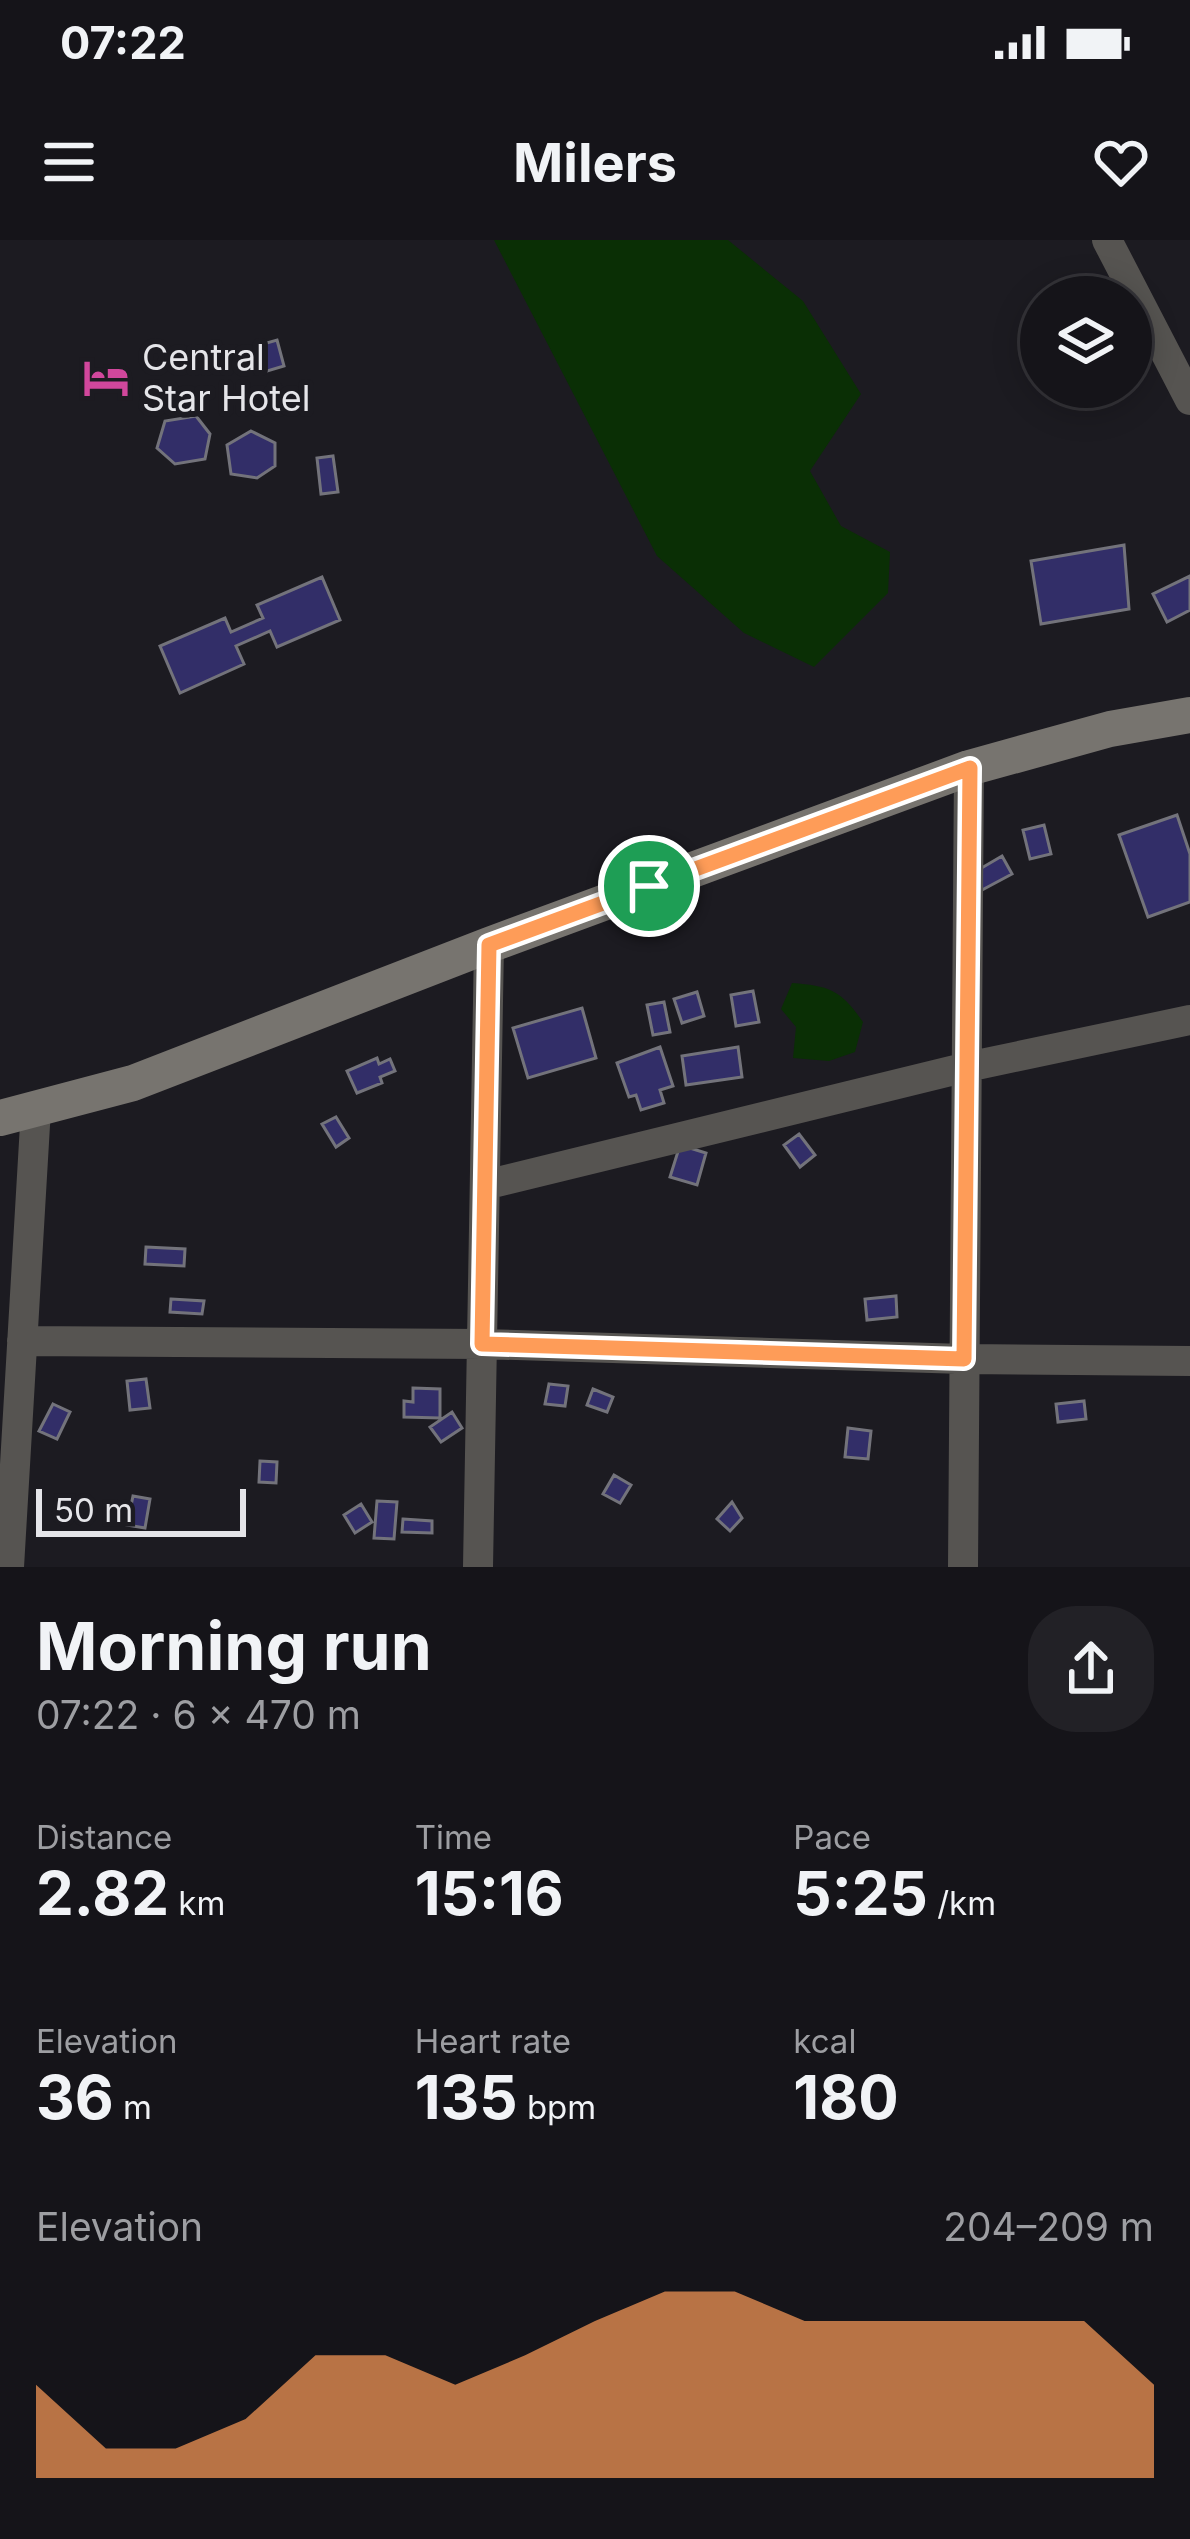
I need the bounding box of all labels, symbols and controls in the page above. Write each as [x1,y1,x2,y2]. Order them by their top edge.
text: 07:22 [60,15,186,70]
icon: menu [36,129,102,195]
icon: heart [1088,129,1154,195]
text: Milers [513,130,677,195]
map controls [1020,276,1152,408]
button: layers [1020,276,1152,408]
place label: Central Star Hotel [142,335,310,420]
hotel icon: Central Star Hotel [81,353,131,403]
pin [598,835,700,937]
icon: arrive [616,853,682,919]
scale bar [36,1483,246,1536]
text: 50 m [54,1490,133,1530]
text: Morning run [36,1606,432,1686]
button: share [1028,1606,1154,1732]
text: 07:22 · 6 × 470 m [36,1691,361,1738]
text: Distance [36,1817,172,1857]
text: Time [415,1817,492,1857]
text: Pace [793,1817,871,1857]
text: 2.82 [36,1857,169,1929]
text: 15:16 [415,1857,564,1929]
text: 5:25 [793,1857,928,1929]
text: km [169,1883,225,1923]
text: /km [928,1883,996,1923]
text: Elevation [36,2021,177,2061]
text: Heart rate [415,2021,571,2061]
text: kcal [793,2021,856,2061]
text: 36 [36,2061,114,2133]
text: 135 [415,2061,518,2133]
text: 180 [793,2061,899,2133]
text: m [114,2087,152,2127]
text: bpm [518,2087,596,2127]
text: Elevation [36,2203,203,2250]
text: 204–209 m [943,2203,1154,2250]

